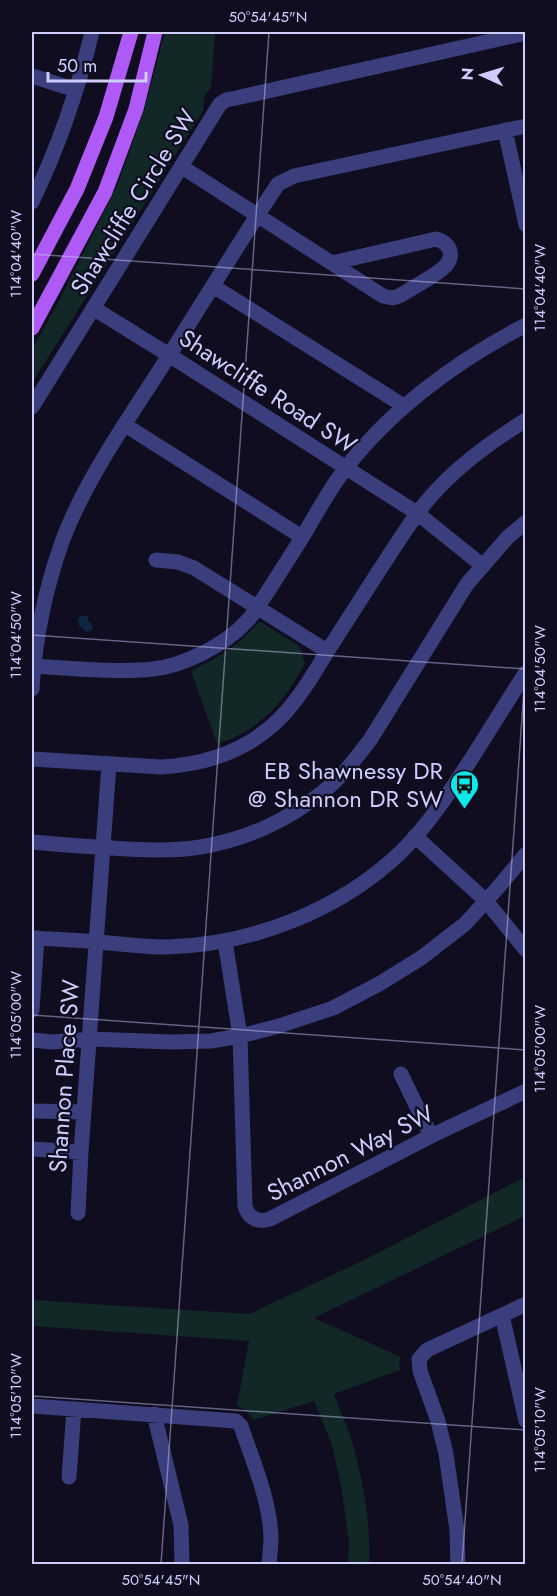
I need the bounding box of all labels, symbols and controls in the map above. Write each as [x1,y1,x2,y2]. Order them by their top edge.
text: 50°54'45"N [229,6,307,28]
scale bar [48,45,146,83]
north arrow [452,45,512,105]
text: 50 m [57,53,97,79]
text: N [456,67,479,81]
street label: Shawcliffe Circle SW [62,102,205,302]
text: 114°04'40"W [5,210,27,298]
text: 114°04'40"W [529,244,551,332]
street label: Shawcliffe Road SW [172,320,364,462]
text: 114°04'50"W [5,591,27,679]
text: 114°04'50"W [529,625,551,713]
place label: EB Shawnessy DR @ Shannon DR SW [248,753,444,816]
bus stop icon: EB Shawnessy DR @ Shannon DR SW [448,768,480,810]
text: 114°05'00"W [5,971,27,1059]
street label: Shannon Place SW [40,978,88,1174]
text: 114°05'00"W [529,1005,551,1093]
street label: Shannon Way SW [261,1096,440,1210]
text: 114°05'10"W [5,1353,27,1439]
text: 114°05'10"W [529,1387,551,1473]
text: 50°54'45"N [122,1569,200,1591]
text: 50°54'40"N [422,1569,502,1591]

